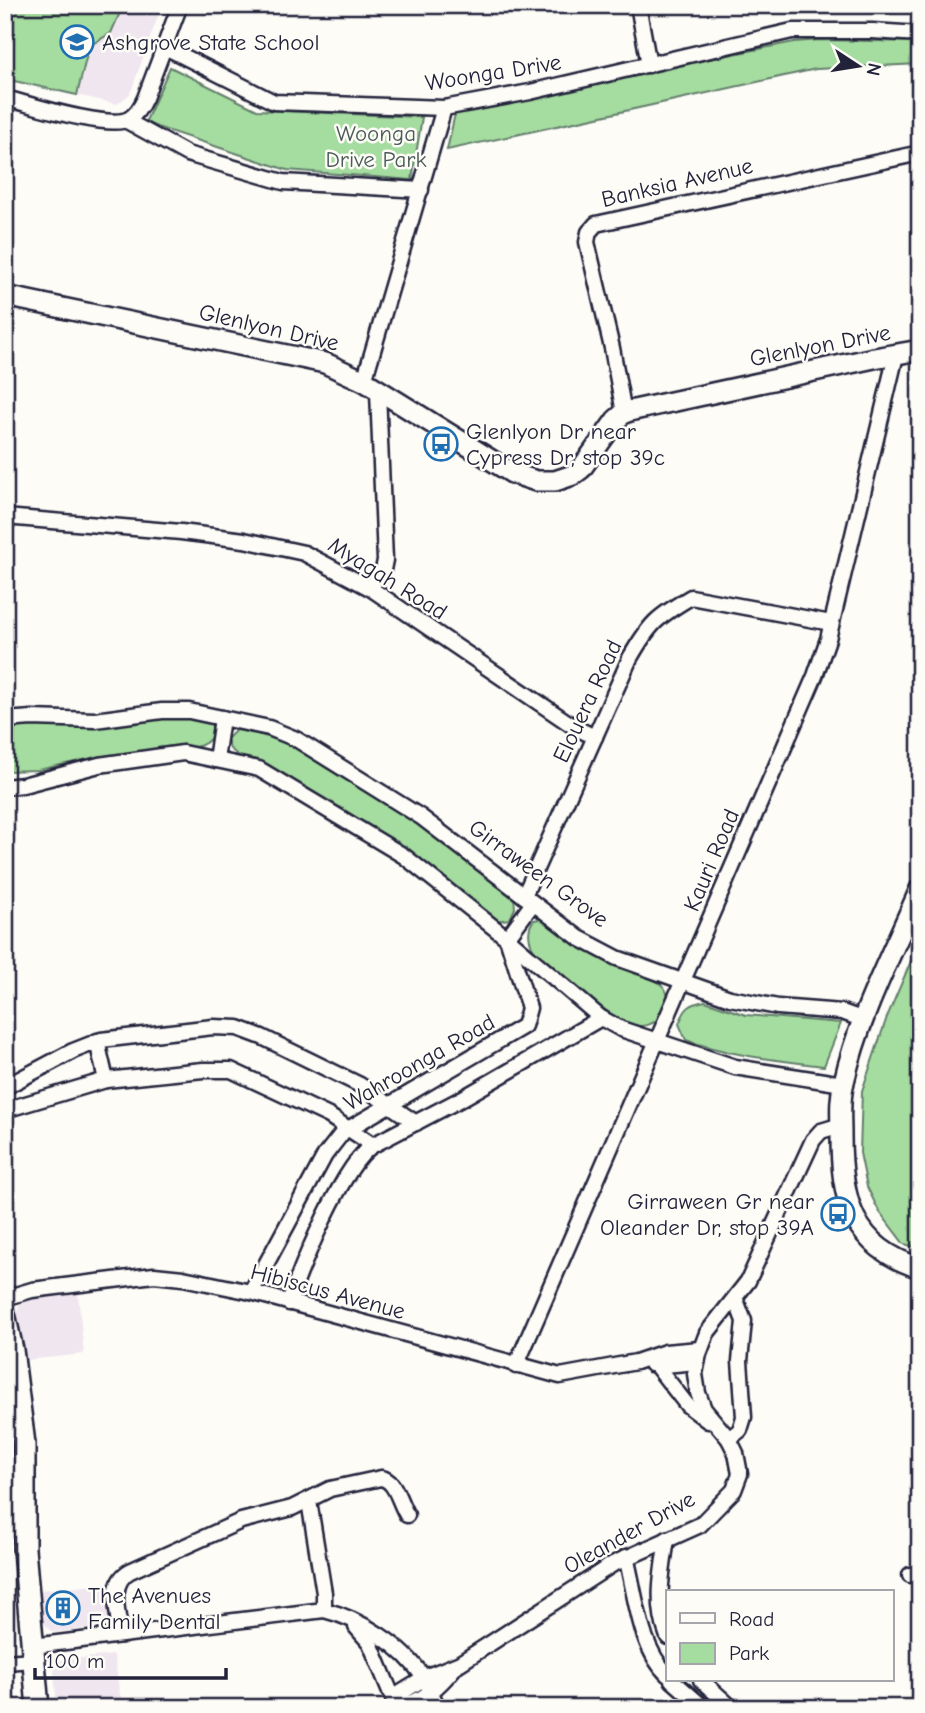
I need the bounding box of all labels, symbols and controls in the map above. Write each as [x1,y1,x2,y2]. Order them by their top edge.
school or university icon: Ashgrove State School [58,23,96,61]
place label: Ashgrove State School [102,29,320,56]
north arrow [824,32,894,102]
street label: Woonga Drive [423,48,563,97]
text: N [862,61,886,78]
park label: Woonga Drive Park [325,120,427,173]
street label: Banksia Avenue [599,152,755,213]
street label: Glenlyon Drive [196,298,341,357]
street label: Glenlyon Drive [747,319,893,372]
place label: Glenlyon Dr near Cypress Dr, stop 39c [466,418,665,471]
bus stop icon: Glenlyon Dr near Cypress Dr, stop 39c [422,425,460,463]
street label: Myagah Road [323,531,452,626]
street label: Elouera Road [547,636,628,767]
street label: Kauri Road [678,805,745,915]
street label: Girraween Grove [464,814,614,933]
street label: Wahroonga Road [339,1008,500,1117]
place label: Girraween Gr near Oleander Dr, stop 39A [600,1188,815,1241]
bus stop icon: Girraween Gr near Oleander Dr, stop 39A [819,1195,857,1233]
street label: Hibiscus Avenue [248,1258,408,1325]
street label: Oleander Drive [559,1485,700,1580]
place label: The Avenues Family Dental [88,1582,221,1635]
building icon: The Avenues Family Dental [44,1589,82,1627]
legend [666,1590,894,1682]
text: Road [729,1607,774,1631]
scale bar [35,1636,226,1680]
text: Park [729,1641,769,1665]
text: 100 m [46,1649,104,1673]

